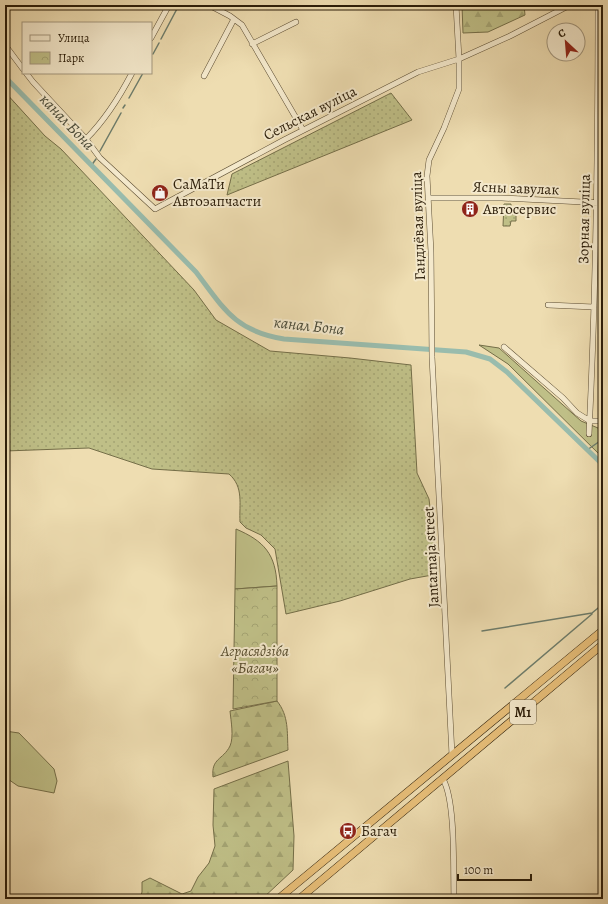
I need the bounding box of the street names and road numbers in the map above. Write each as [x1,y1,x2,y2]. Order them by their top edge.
street label: Сельская вуліца [260,81,360,145]
street label: Гандлёвая вуліца [406,171,430,281]
street label: Зорная вуліца [573,174,595,264]
street label: Ясны завулак [472,176,560,200]
street label: Jantarnaja street [418,506,444,608]
road number: М1 [510,700,536,724]

